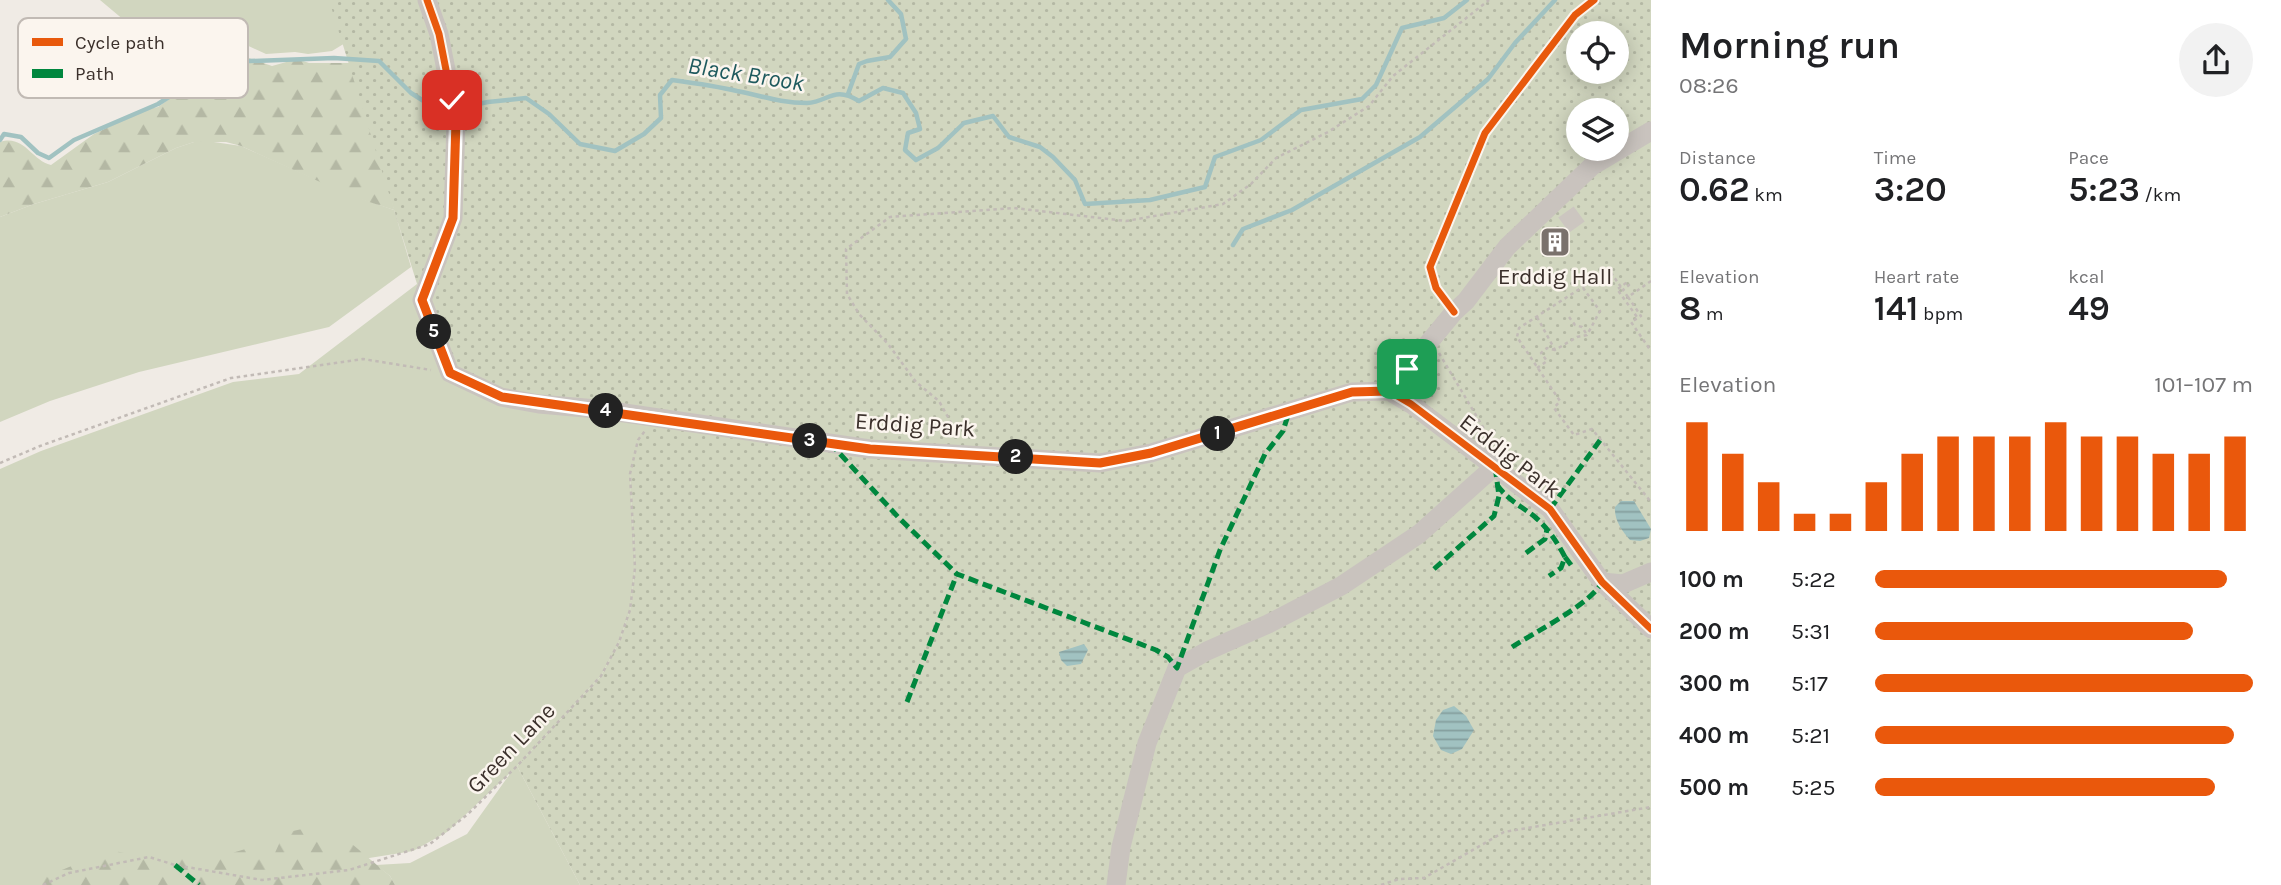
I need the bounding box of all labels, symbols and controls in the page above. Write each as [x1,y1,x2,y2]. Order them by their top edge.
legend [18,18,248,98]
map controls [1566,21,1629,161]
button: locate [1566,21,1629,84]
text: Morning run [1679,23,1900,68]
button: share [2179,23,2253,97]
text: Cycle path [75,32,165,54]
water label: Black Brook [686,51,807,97]
text: Path [75,63,115,85]
pin [422,70,482,130]
text: 08:26 [1679,72,1739,99]
icon: check [433,81,471,119]
button: layers [1566,98,1629,161]
text: Distance [1679,147,1756,169]
text: Time [1874,147,1916,169]
text: Pace [2068,147,2109,169]
text: 0.62 [1679,169,1750,210]
text: 3:20 [1874,169,1947,210]
text: 5:23 [2068,169,2140,210]
text: km [1750,184,1783,206]
text: /km [2140,184,2181,206]
building icon: Erddig Hall [1538,225,1572,259]
place label: Erddig Hall [1498,263,1612,290]
text: Elevation [1679,266,1759,288]
text: Heart rate [1874,266,1959,288]
text: kcal [2068,266,2105,288]
text: 8 [1679,288,1701,329]
text: 141 [1874,288,1919,329]
text: 49 [2068,288,2110,329]
text: m [1701,303,1724,325]
text: bpm [1919,303,1963,325]
pin: 5 [416,314,452,350]
text: 5 [428,320,439,342]
pin [1377,339,1437,399]
icon: arrive [1388,350,1426,388]
text: Elevation [1679,371,1776,398]
text: 101–107 m [2154,371,2253,398]
pin: 4 [588,394,624,428]
text: 4 [600,399,611,421]
street label: Erddig Park [854,407,976,443]
street label: Erddig Park [1454,408,1566,504]
pin: 1 [1200,416,1236,452]
text: 1 [1214,422,1221,444]
pin: 3 [792,424,828,458]
text: 3 [804,429,815,451]
pin: 2 [998,440,1034,475]
text: 2 [1010,445,1021,467]
text: 100 m [1679,566,1744,593]
text: 5:22 [1791,566,1836,593]
text: 200 m [1679,618,1750,645]
text: 5:31 [1791,618,1830,645]
text: 300 m [1679,670,1750,697]
text: 5:17 [1791,670,1828,697]
street label: Green Lane [461,697,561,799]
text: 400 m [1679,722,1749,749]
text: 5:21 [1791,722,1830,749]
text: 500 m [1679,774,1749,801]
text: 5:25 [1791,774,1836,801]

